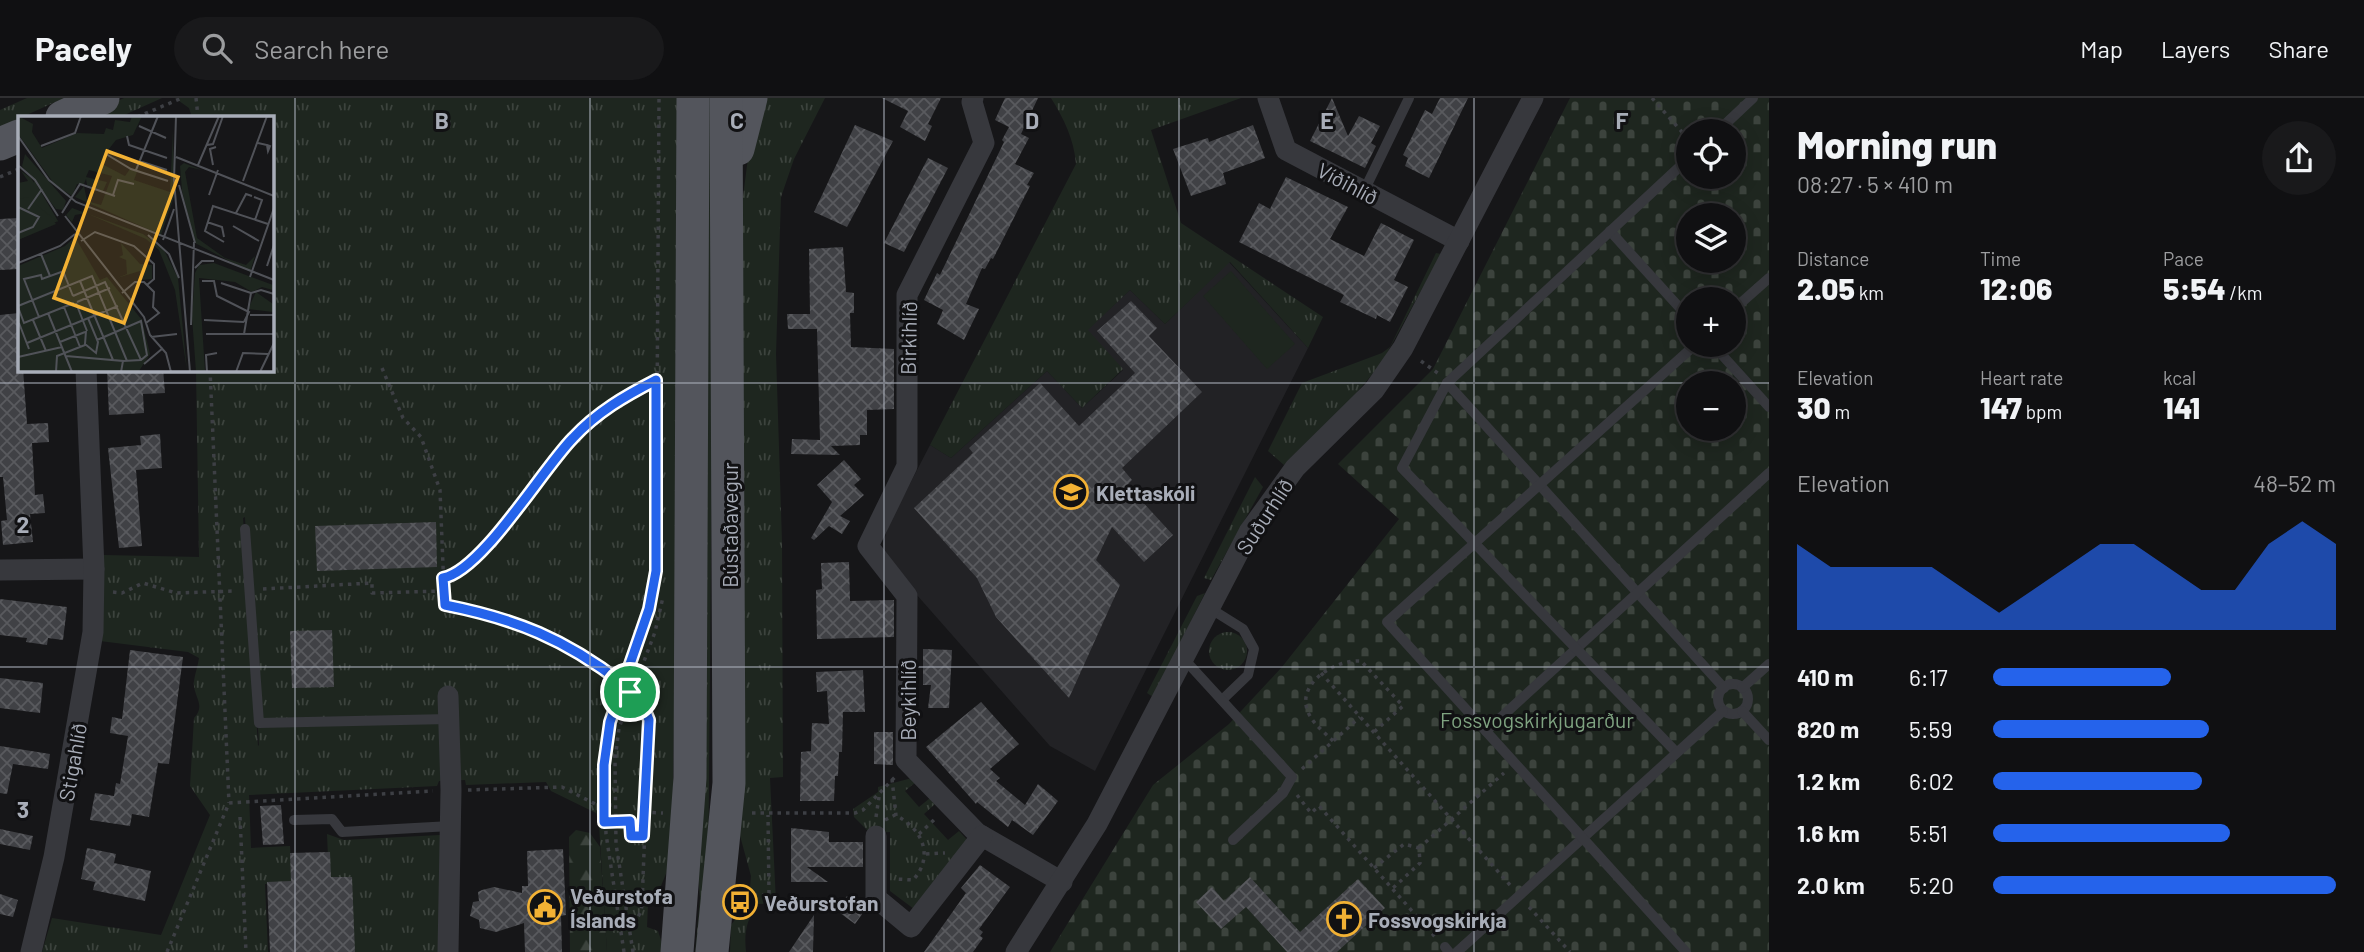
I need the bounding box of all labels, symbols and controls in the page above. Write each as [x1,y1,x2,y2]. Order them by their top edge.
search box [174,17,664,80]
text: Pacely [35,28,132,68]
icon: search [198,29,236,67]
text: Search here [254,33,389,64]
text: Map [2080,34,2123,63]
text: Layers [2161,34,2230,63]
text: Share [2268,34,2329,63]
text: B [435,106,449,134]
text: C [730,106,744,134]
text: D [1025,106,1039,134]
text: E [1320,106,1334,134]
text: F [1616,106,1629,134]
inset map [18,116,273,371]
map controls [1676,119,1746,441]
button: locate [1676,119,1746,189]
text: Morning run [1797,121,1997,167]
button: share [2262,121,2336,195]
street label: Víðihlíð [1313,157,1383,209]
text: 08:27 · 5 × 410 m [1797,170,1953,198]
button: layers [1676,203,1746,273]
text: Distance [1797,247,1869,270]
text: Time [1980,247,2021,270]
text: Pace [2163,247,2204,270]
text: 2.05 [1797,270,1855,306]
text: 12:06 [1980,270,2052,306]
text: 5:54 [2163,270,2226,306]
text: km [1855,281,1884,304]
text: /km [2226,281,2262,304]
button: + [1676,287,1746,357]
street label: Birkihlíð [895,301,921,375]
text: Elevation [1797,366,1874,389]
text: Heart rate [1980,366,2063,389]
text: kcal [2163,366,2196,389]
button: − [1676,371,1746,441]
text: 30 [1797,389,1831,425]
text: 147 [1980,389,2022,425]
text: 141 [2163,389,2200,425]
text: m [1831,400,1850,423]
text: bpm [2022,400,2062,423]
street label: Bústaðavegur [717,462,742,588]
text: Elevation [1797,469,1890,497]
text: 48–52 m [2253,469,2336,497]
school or university icon: Klettaskóli [1052,473,1090,511]
street label: Suðurhlíð [1230,473,1298,559]
place label: Klettaskóli [1096,480,1195,505]
text: 2 [17,510,29,538]
street label: Beykihlíð [895,659,920,741]
pin [600,662,660,722]
text: 410 m [1797,663,1854,691]
text: 6:17 [1909,663,1948,691]
icon: arrive [611,673,649,711]
park label: Fossvogskirkjugarður [1440,707,1634,732]
text: 820 m [1797,715,1859,743]
text: 5:59 [1909,715,1952,743]
street label: Stigahlíð [53,721,91,803]
text: 1.2 km [1797,767,1860,795]
text: 6:02 [1909,767,1954,795]
text: 3 [17,795,29,823]
text: 1.6 km [1797,819,1860,847]
text: 5:51 [1909,819,1948,847]
text: 2.0 km [1797,871,1865,899]
text: 5:20 [1909,871,1954,899]
place label: Veðurstofa Íslands [570,883,673,932]
bus stop icon: Veðurstofan [721,883,759,921]
public building icon: Veðurstofa Íslands [526,888,564,926]
place label: Veðurstofan [764,890,878,915]
church icon: Fossvogskirkja [1325,900,1363,938]
place label: Fossvogskirkja [1368,907,1507,932]

